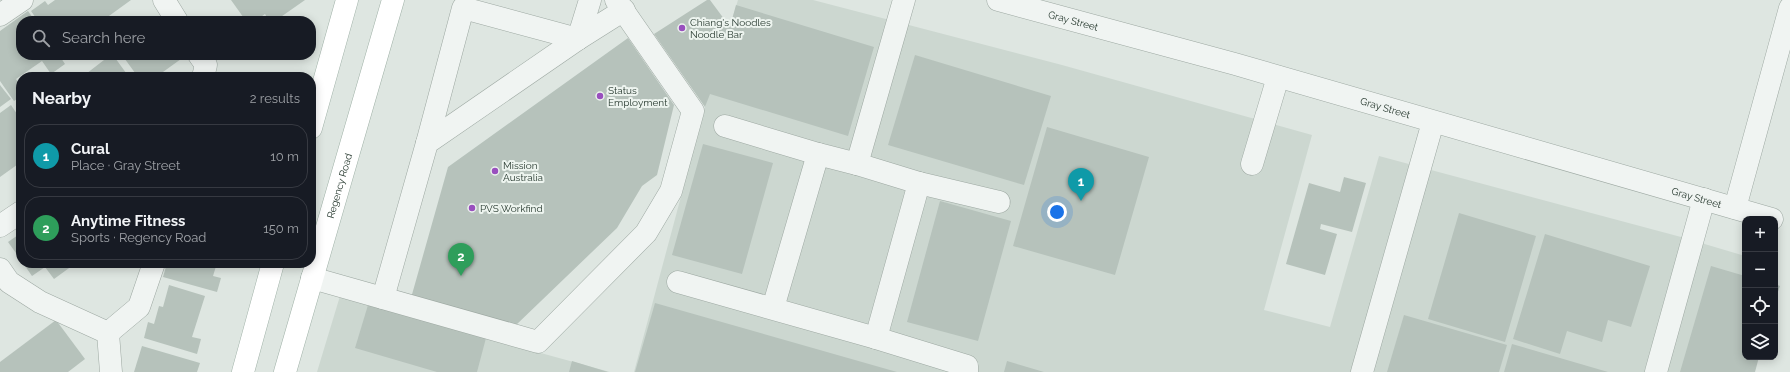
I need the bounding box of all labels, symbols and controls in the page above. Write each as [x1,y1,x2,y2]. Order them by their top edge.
street label: Gray Street [1047,9,1100,33]
search box [16,16,316,60]
place label: Chiang's Noodles Noodle Bar [690,17,771,40]
marker: Chiang's Noodles Noodle Bar [677,23,687,33]
icon: search [30,27,52,49]
text: Search here [62,29,145,47]
place label: Status Employment [608,85,668,108]
text: Nearby [32,88,91,108]
text: 2 results [250,91,300,106]
marker: Status Employment [595,91,605,101]
street label: Gray Street [1359,95,1412,120]
text: Cural [71,140,110,158]
text: 1 [43,149,49,164]
text: 10 m [270,149,299,164]
street label: Regency Road [325,152,354,220]
text: Place · Gray Street [71,158,180,173]
place label: Mission Australia [503,160,543,183]
marker: Mission Australia [490,166,500,176]
pin: 1 [1068,168,1094,201]
street label: Gray Street [1670,185,1723,210]
your location [1047,202,1067,222]
marker: PVS Workfind [467,203,477,213]
place label: PVS Workfind [480,203,543,214]
text: Anytime Fitness [71,212,185,230]
map controls [1742,216,1778,360]
button: + [1742,216,1778,252]
text: 2 [42,221,50,236]
text: 150 m [263,221,299,236]
text: Sports · Regency Road [71,230,206,245]
pin: 2 [448,243,474,276]
button: − [1742,252,1778,288]
button: locate [1742,288,1778,324]
button: layers [1742,324,1778,360]

